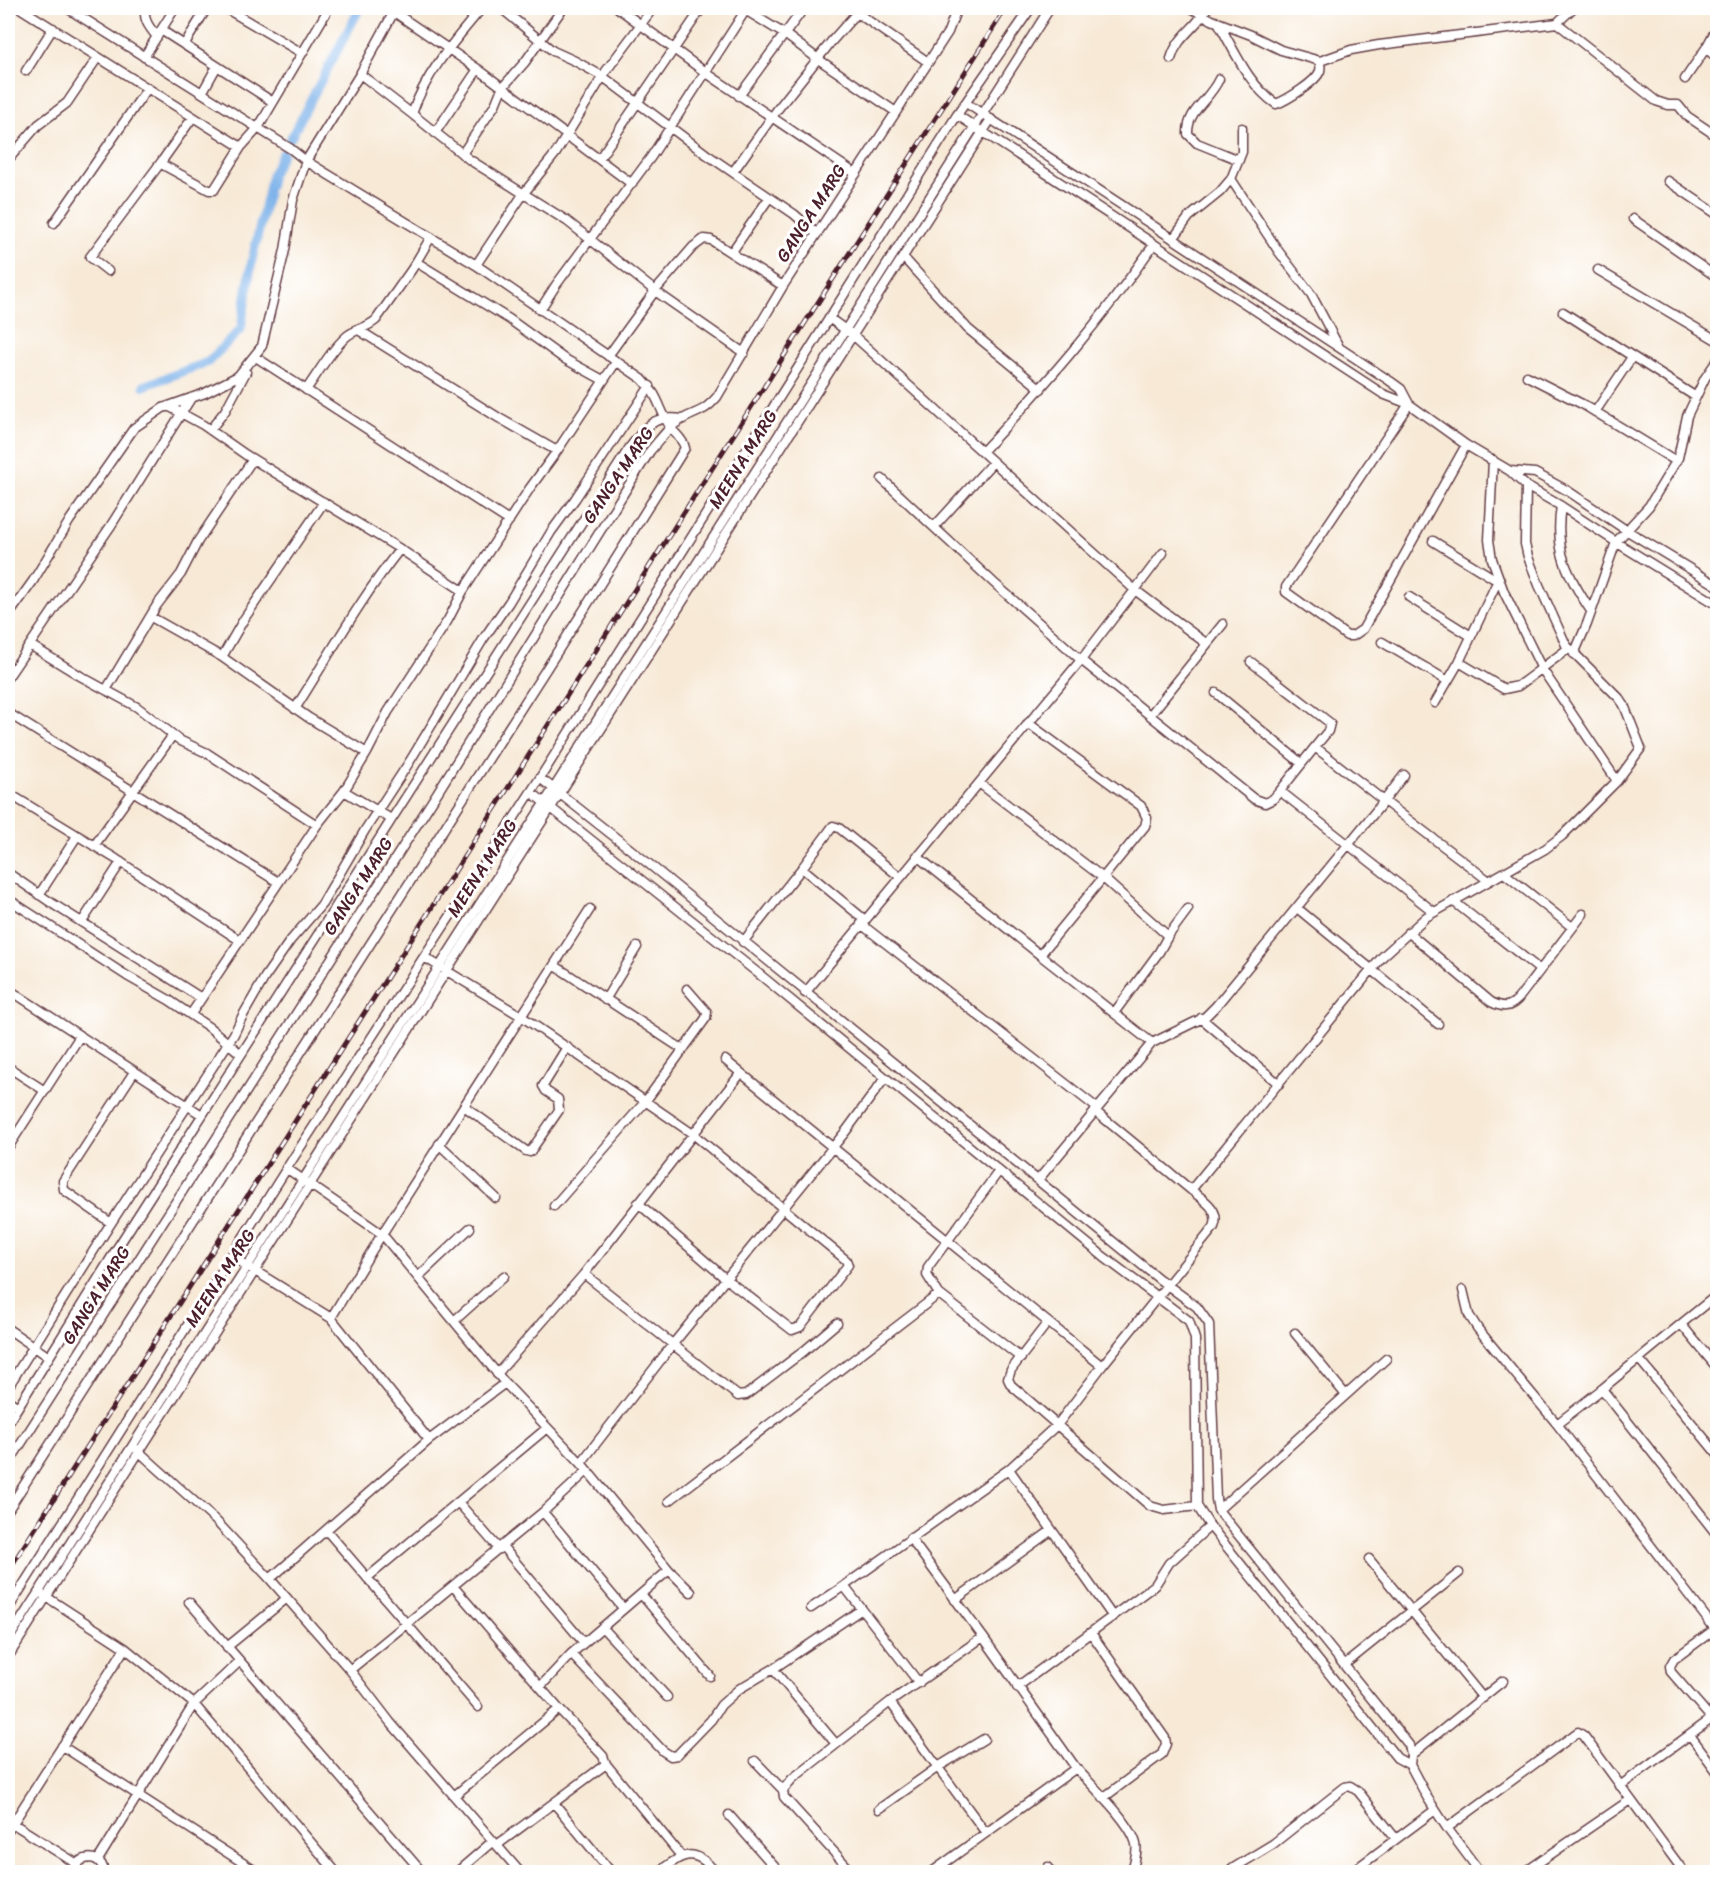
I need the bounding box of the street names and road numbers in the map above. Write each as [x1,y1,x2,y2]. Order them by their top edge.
street label: GANGA MARG [767,157,855,269]
street label: MEENA MARG [700,403,786,515]
street label: GANGA MARG [573,420,663,530]
street label: MEENA MARG [438,812,526,924]
street label: GANGA MARG [314,830,402,942]
street label: MEENA MARG [176,1222,264,1334]
street label: GANGA MARG [53,1239,139,1351]

